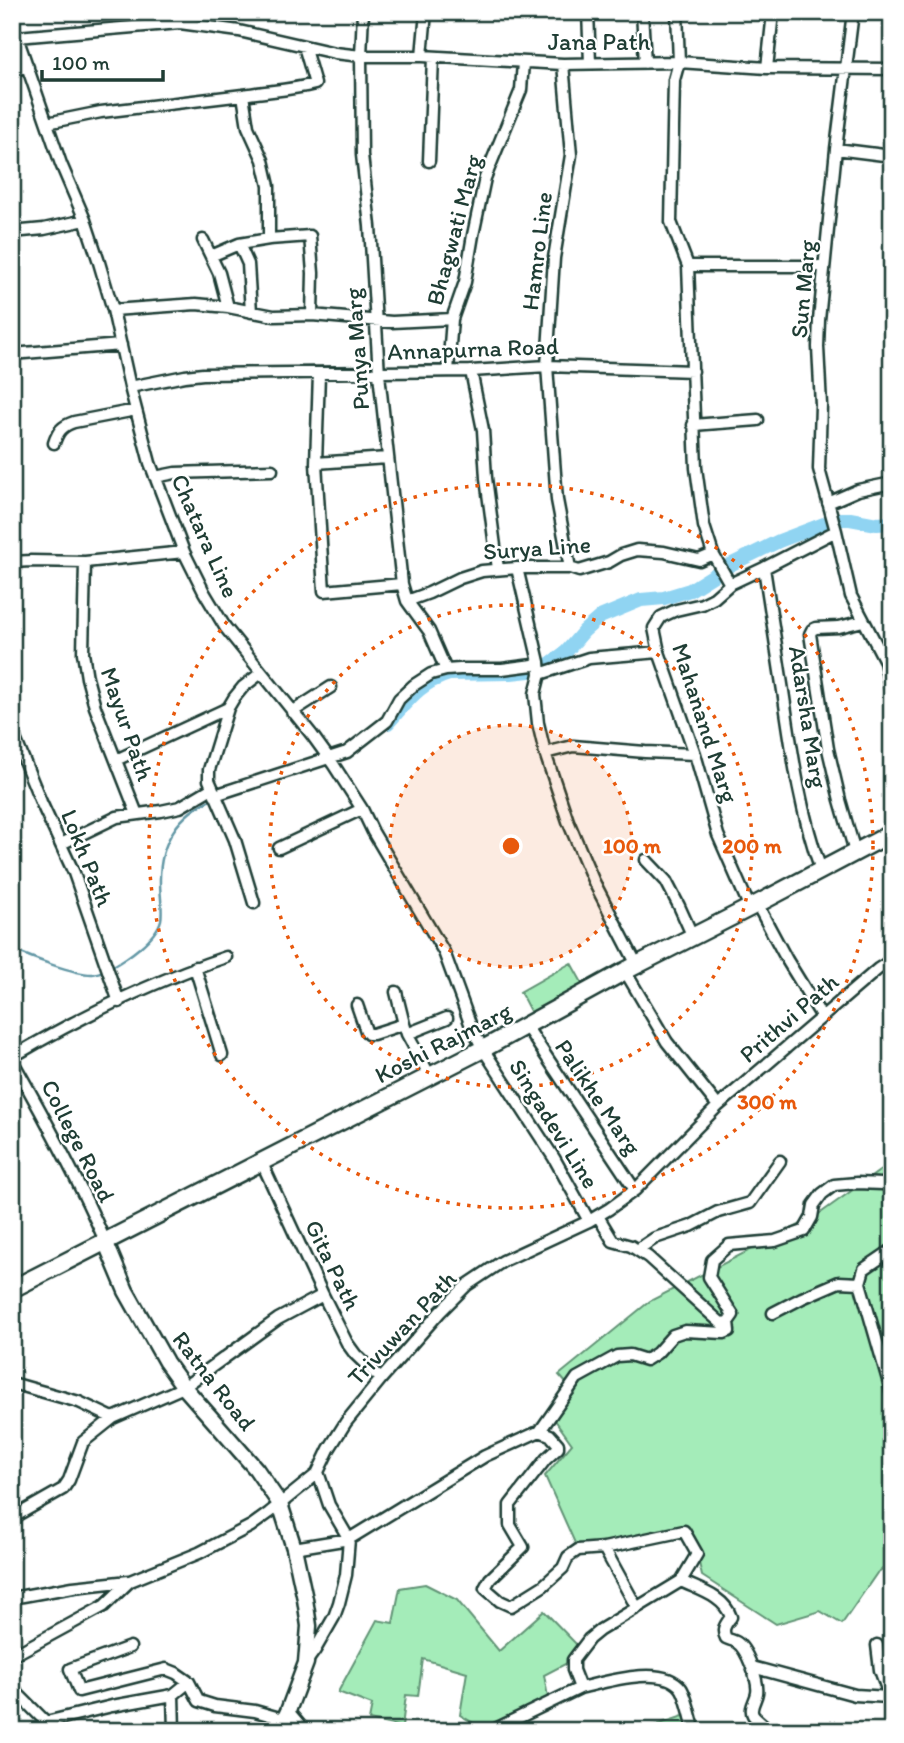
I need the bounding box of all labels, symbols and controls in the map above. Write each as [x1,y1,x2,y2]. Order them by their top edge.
street label: Jana Path [548,27,650,56]
scale bar [42,38,163,82]
text: 100 m [52,50,110,75]
street label: Bhagwati Marg [420,151,488,308]
street label: Hamro Line [515,190,558,312]
street label: Sun Marg [784,238,821,339]
street label: Punya Marg [338,286,375,411]
street label: Annapurna Road [387,331,559,366]
street label: Chatara Line [165,469,246,602]
street label: Surya Line [482,529,592,566]
street label: Mahanand Marg [666,639,745,807]
street label: Adarsha Marg [783,644,834,791]
street label: Mayur Path [95,663,160,784]
street label: Lokh Path [55,805,120,911]
text: 100 m [603,833,661,858]
text: 200 m [722,833,782,858]
centre of rings [499,834,523,858]
street label: Prithvi Path [733,967,844,1068]
street label: Koshi Rajmarg [370,995,516,1089]
street label: Palikhe Marg [549,1033,648,1161]
street label: Singadevi Line [503,1054,606,1194]
street label: College Road [35,1075,122,1207]
text: 300 m [737,1089,797,1114]
street label: Gita Path [299,1215,368,1315]
street label: Trivuwan Path [341,1264,462,1391]
street label: Ratna Road [166,1325,262,1436]

